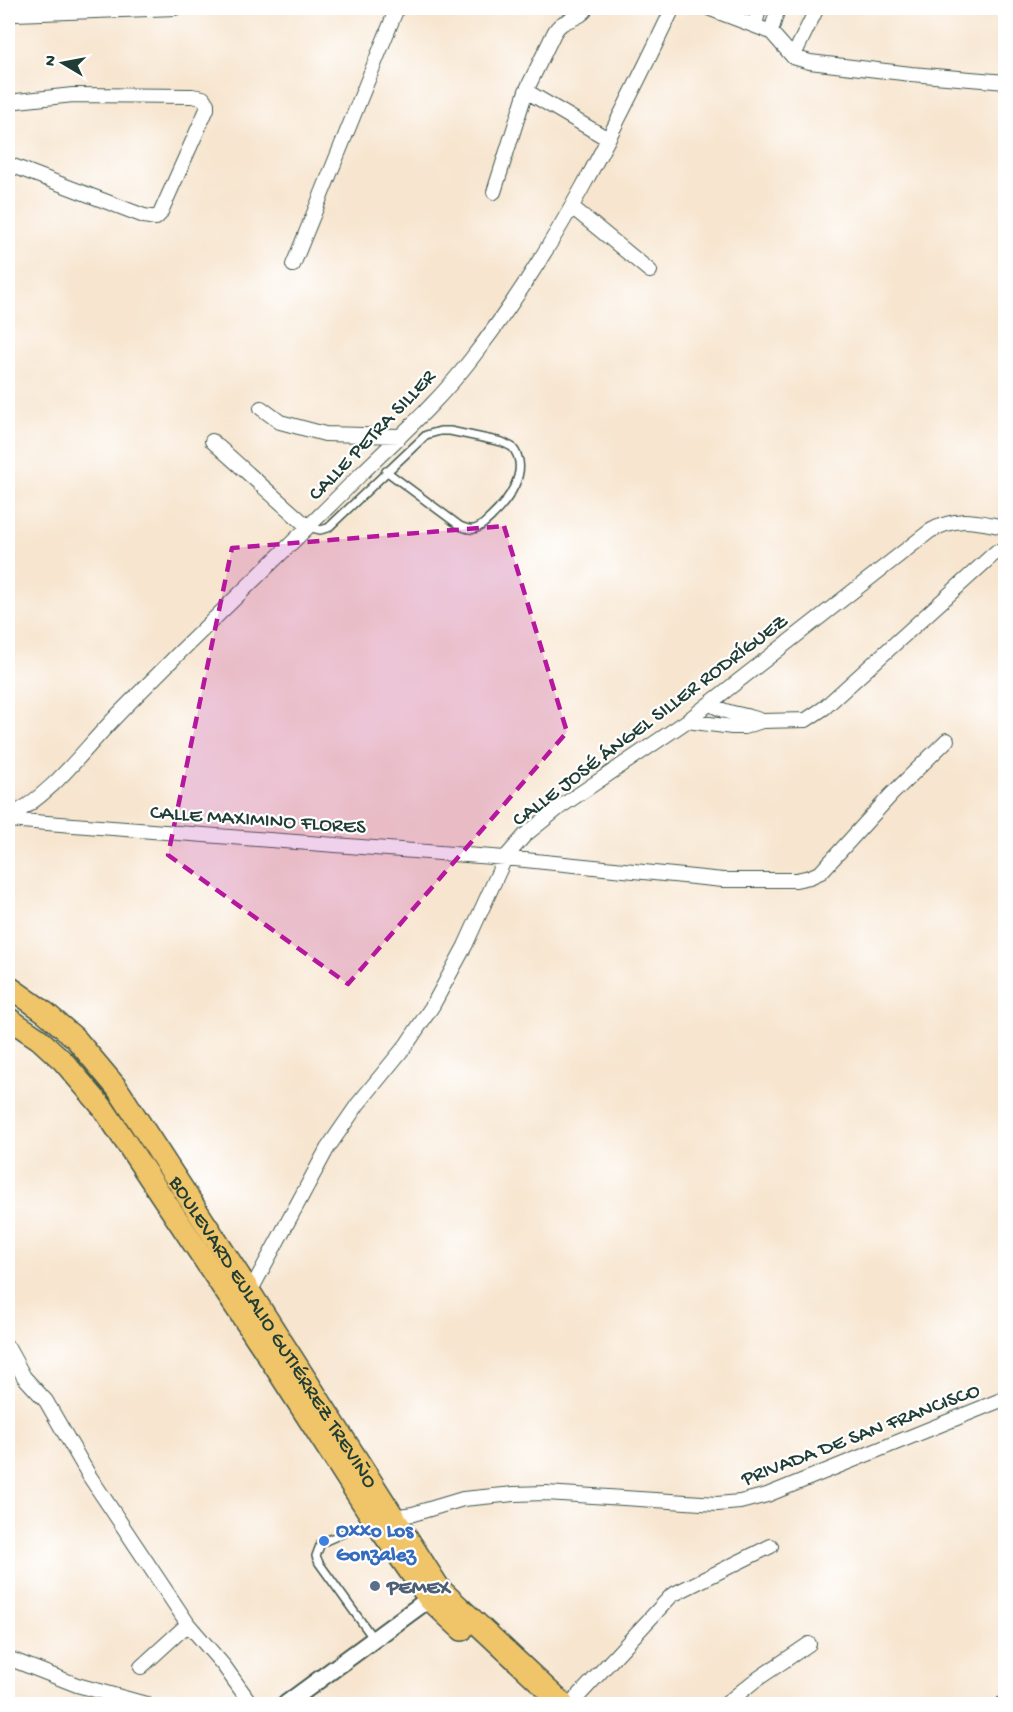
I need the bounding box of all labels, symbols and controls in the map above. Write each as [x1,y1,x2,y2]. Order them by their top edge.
north arrow [33,33,93,93]
text: N [41,54,62,68]
street label: CALLE PETRA SILLER [305,365,443,507]
street label: CALLE JOSÉ ÁNGEL SILLER RODRÍGUEZ [508,609,794,834]
street label: CALLE MAXIMINO FLORES [149,801,367,842]
street label: BOULEVARD EULALIO GUTIÉRREZ TREVIÑO [161,1172,381,1494]
street label: PRIVADA DE SAN FRANCISCO [738,1379,984,1494]
place label: Oxxo Los Gonzalez [336,1520,418,1569]
marker: Oxxo Los Gonzalez [317,1534,331,1548]
place label: PEMEX [386,1577,452,1602]
marker: PEMEX [368,1579,382,1593]

